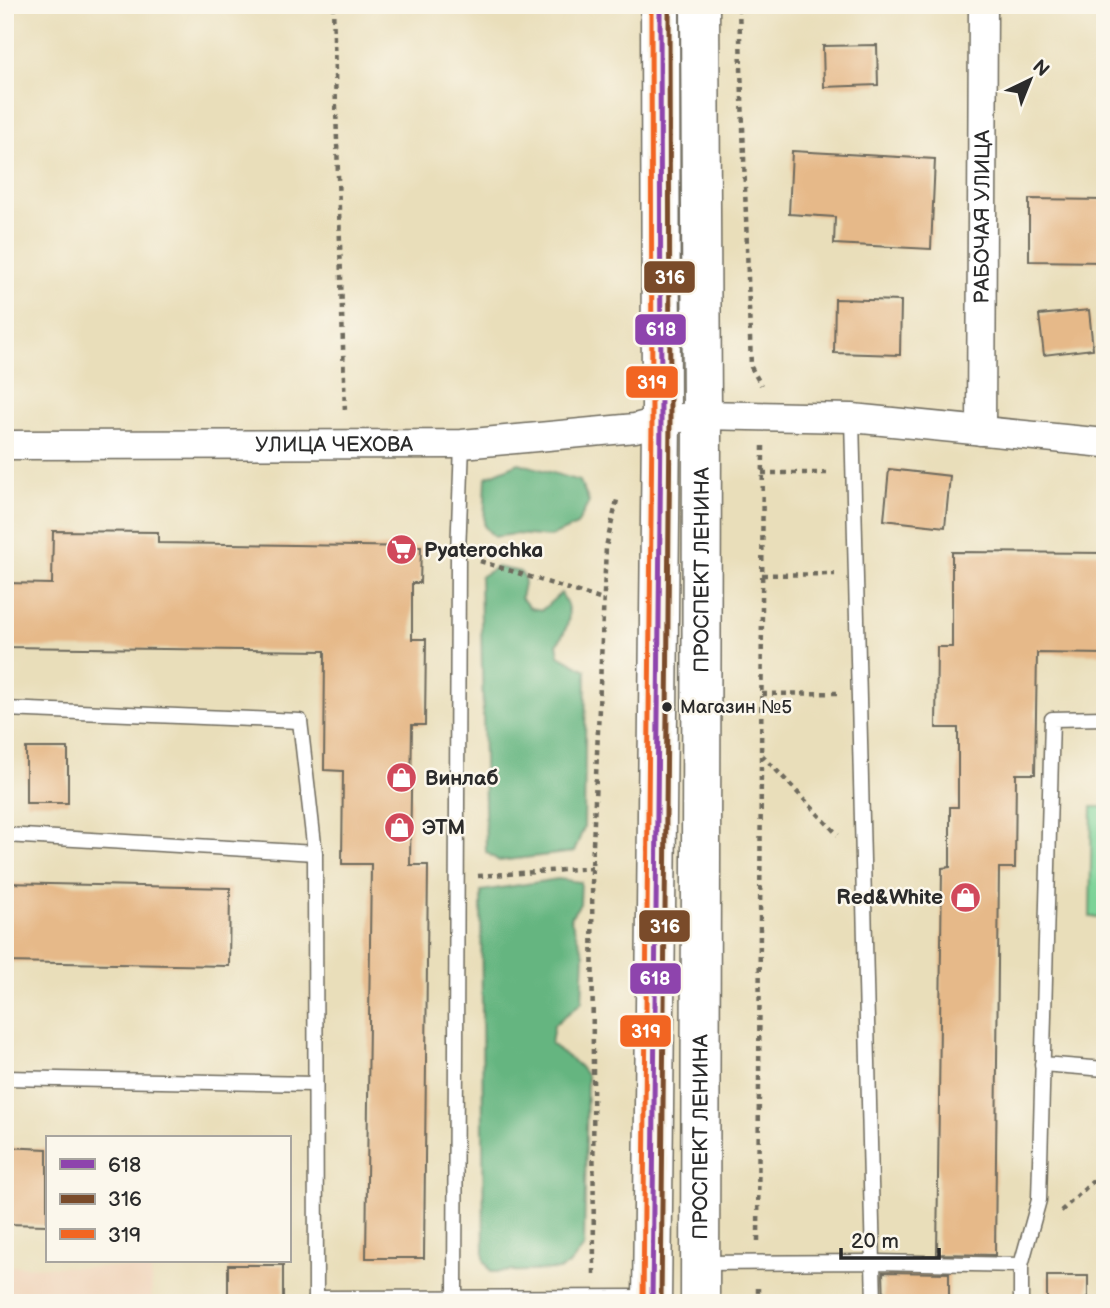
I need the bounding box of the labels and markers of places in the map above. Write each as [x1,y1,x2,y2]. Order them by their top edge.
supermarket icon: Pyaterochka [384,533,418,567]
place label: Pyaterochka [424,538,543,563]
place label: Магазин №5 [680,696,792,719]
marker: Магазин №5 [660,700,674,714]
shop icon: Винлаб [385,761,419,795]
place label: Винлаб [425,766,499,791]
shop icon: ЭТМ [382,810,416,844]
place label: ЭТМ [422,815,465,840]
shop icon: Red&White [949,880,983,914]
place label: Red&White [836,885,943,910]

